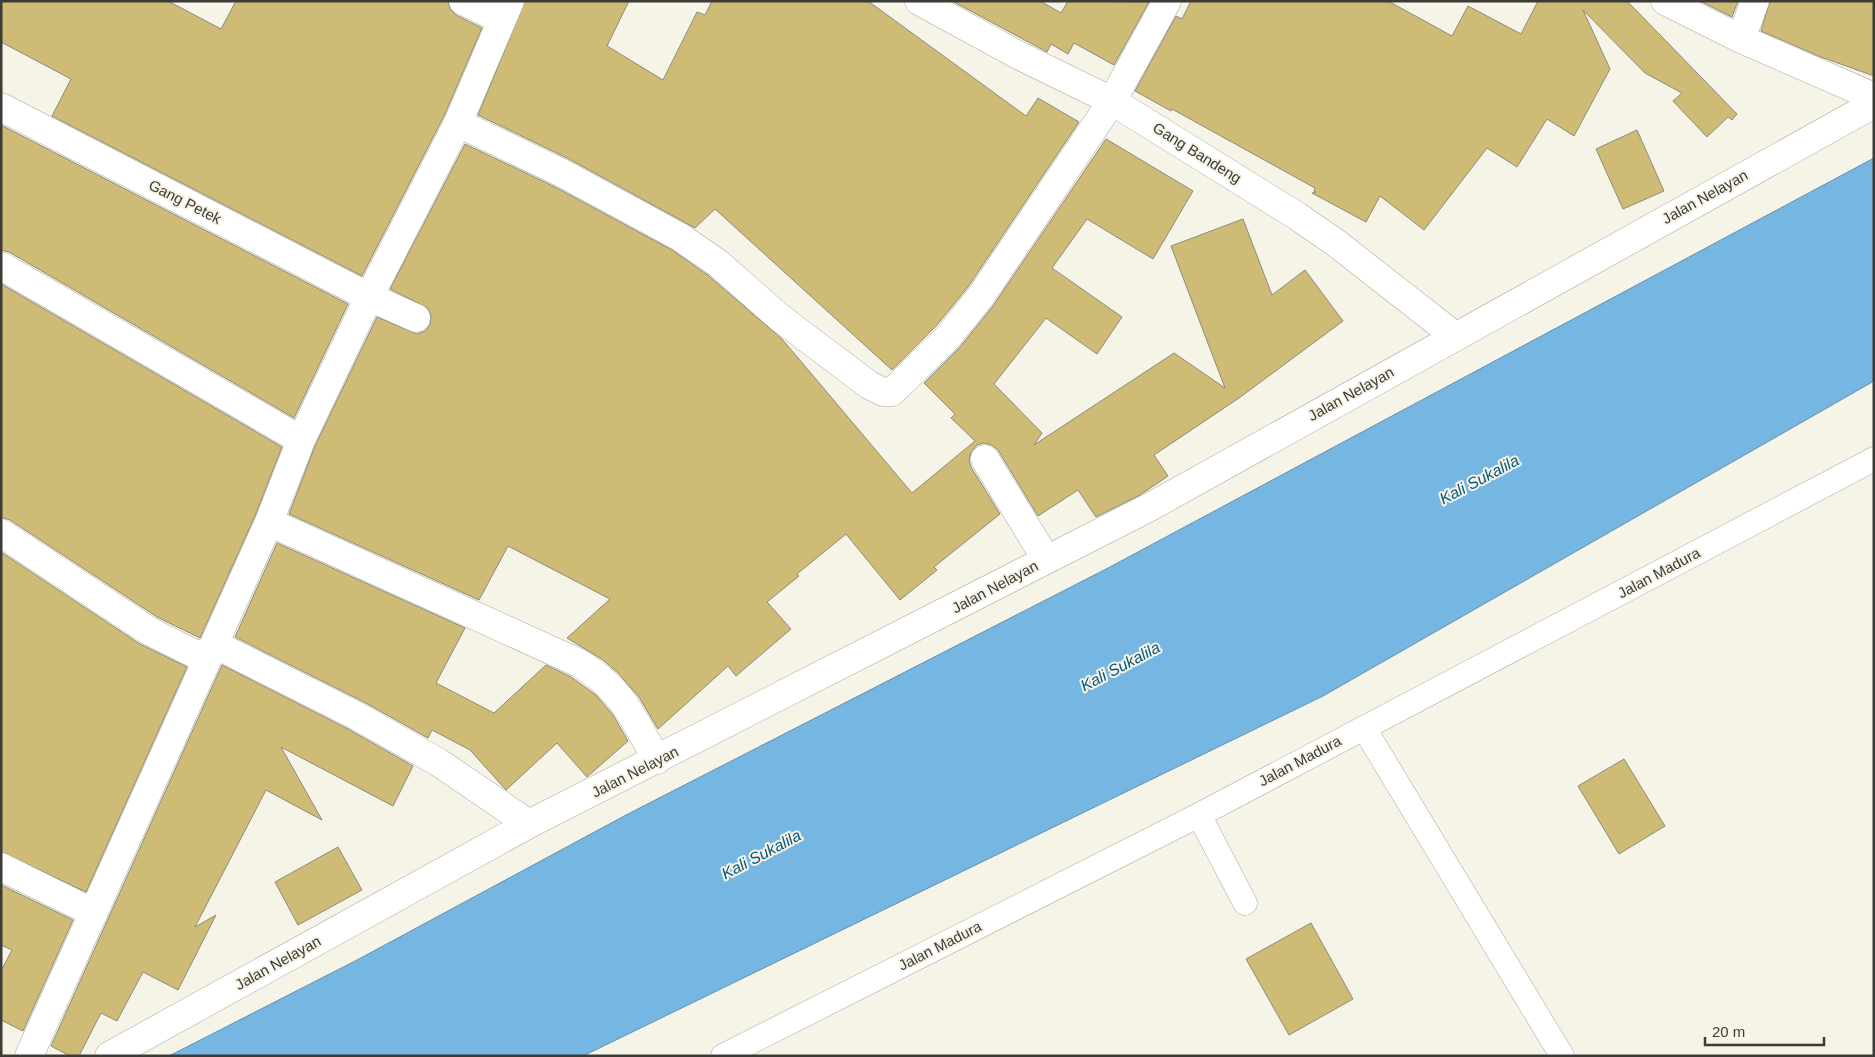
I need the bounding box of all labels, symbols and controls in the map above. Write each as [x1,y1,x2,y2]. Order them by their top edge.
street label: Gang Bandeng [1150,119,1245,187]
street label: Jalan Nelayan [1659,166,1750,227]
street label: Gang Petek [146,176,225,227]
street label: Jalan Nelayan [1305,363,1396,424]
water label: Kali Sukalila [1437,451,1522,507]
street label: Jalan Madura [1615,543,1703,601]
street label: Jalan Nelayan [949,557,1041,616]
water label: Kali Sukalila [1078,638,1163,694]
street label: Jalan Madura [1256,731,1344,789]
street label: Jalan Nelayan [589,742,681,801]
water label: Kali Sukalila [719,826,804,882]
street label: Jalan Madura [895,917,985,974]
street label: Jalan Nelayan [232,932,323,993]
scale bar [1705,1014,1824,1046]
text: 20 m [1712,1023,1745,1040]

